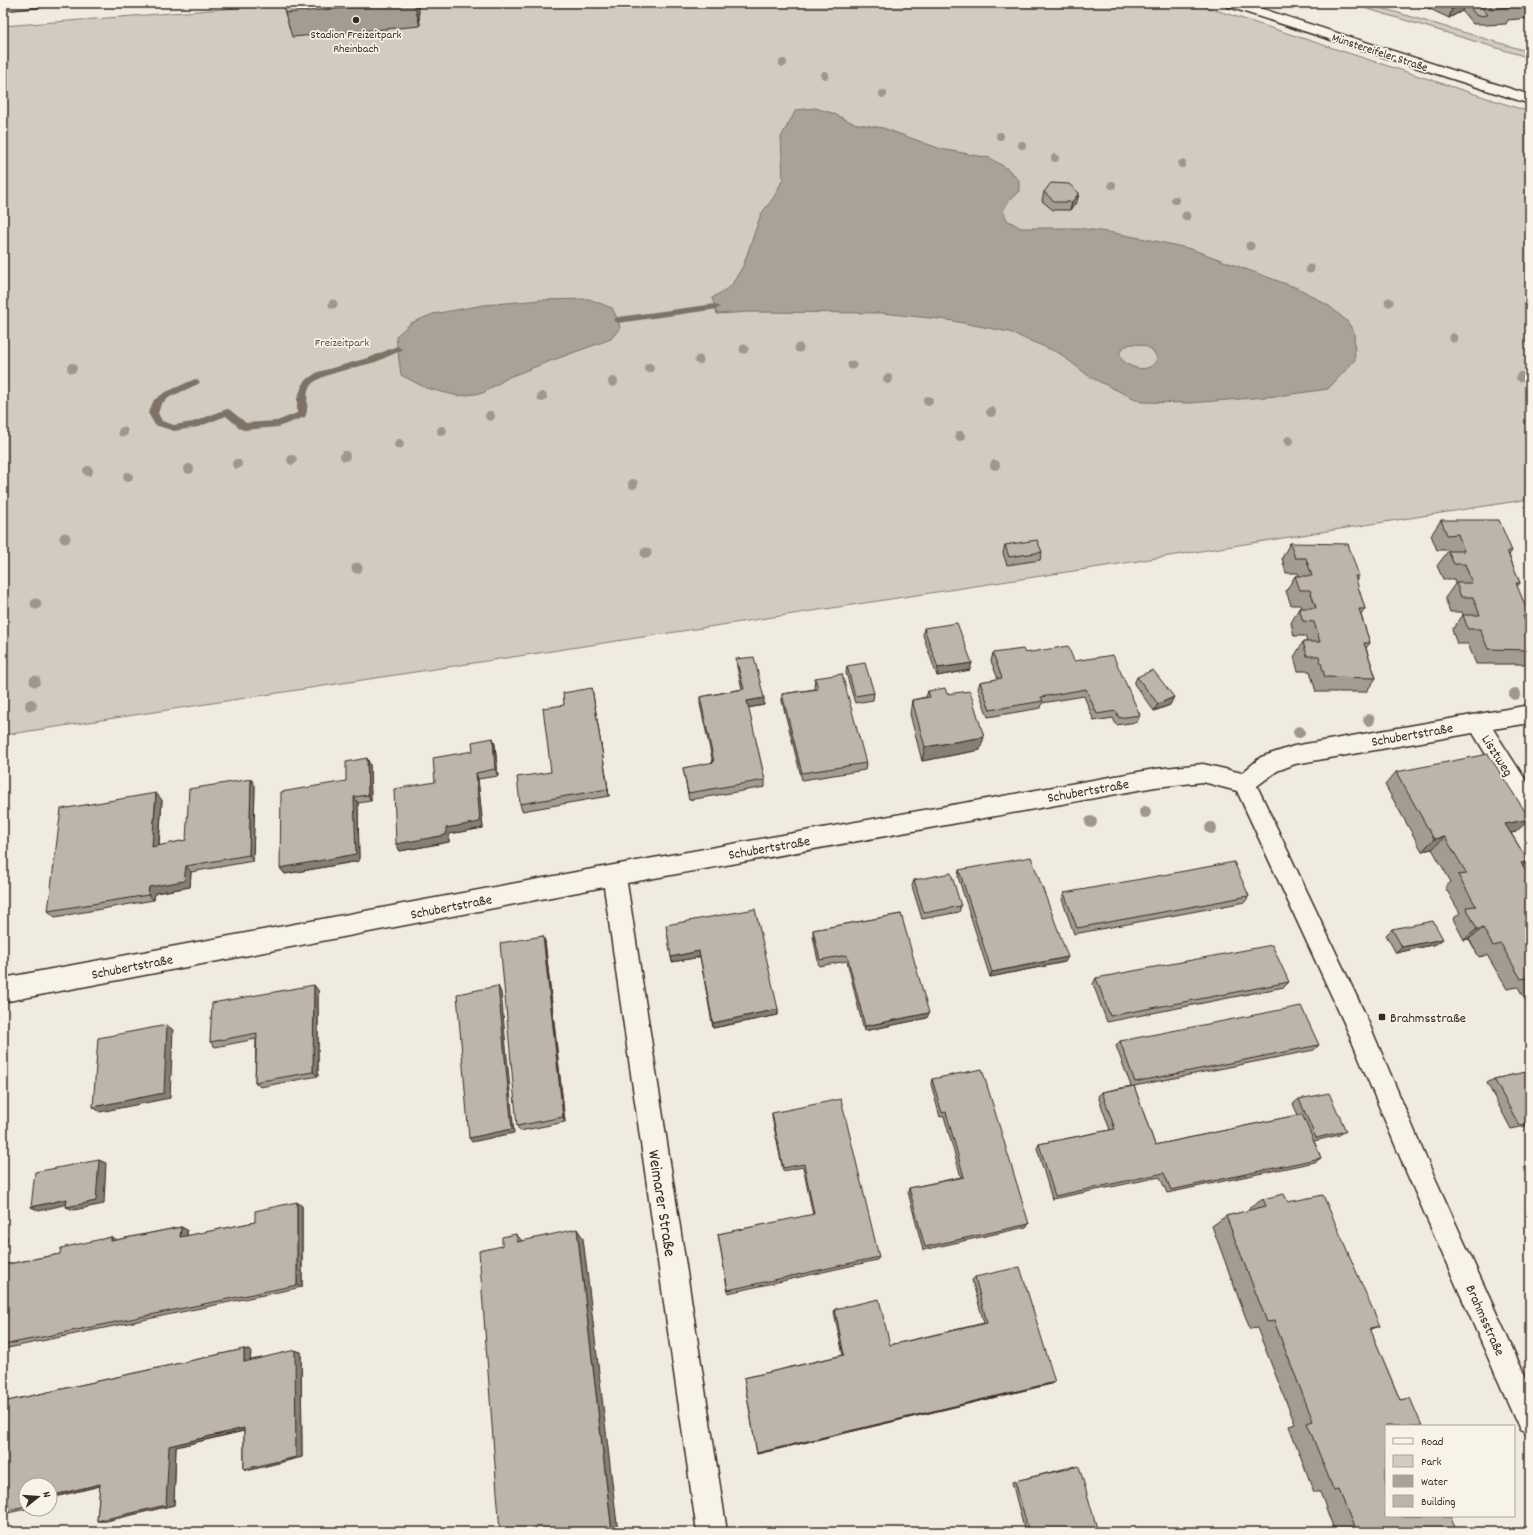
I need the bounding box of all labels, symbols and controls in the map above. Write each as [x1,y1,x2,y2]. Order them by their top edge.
marker: Stadion Freizeitpark Rheinbach [351,15,361,25]
place label: Stadion Freizeitpark Rheinbach [310,27,402,58]
street label: Münstereifeler Straße [1329,30,1430,77]
park label: Freizeitpark [315,335,369,352]
street label: Schubertstraße [1370,719,1455,753]
street label: Lisztweg [1476,731,1517,781]
street label: Schubertstraße [1046,775,1131,809]
street label: Schubertstraße [727,832,812,866]
street label: Schubertstraße [409,890,494,926]
street label: Schubertstraße [90,950,175,986]
place label: Brahmsstraße [1390,1009,1466,1029]
marker: Brahmsstraße [1377,1012,1387,1022]
street label: Weimarer Straße [640,1148,680,1258]
street label: Brahmsstraße [1460,1282,1509,1360]
legend [1385,1425,1515,1517]
text: Road [1421,1434,1443,1451]
text: Park [1421,1454,1442,1471]
text: Water [1421,1474,1448,1491]
north arrow [18,1477,58,1517]
text: N [37,1490,54,1500]
text: Building [1421,1494,1456,1511]

